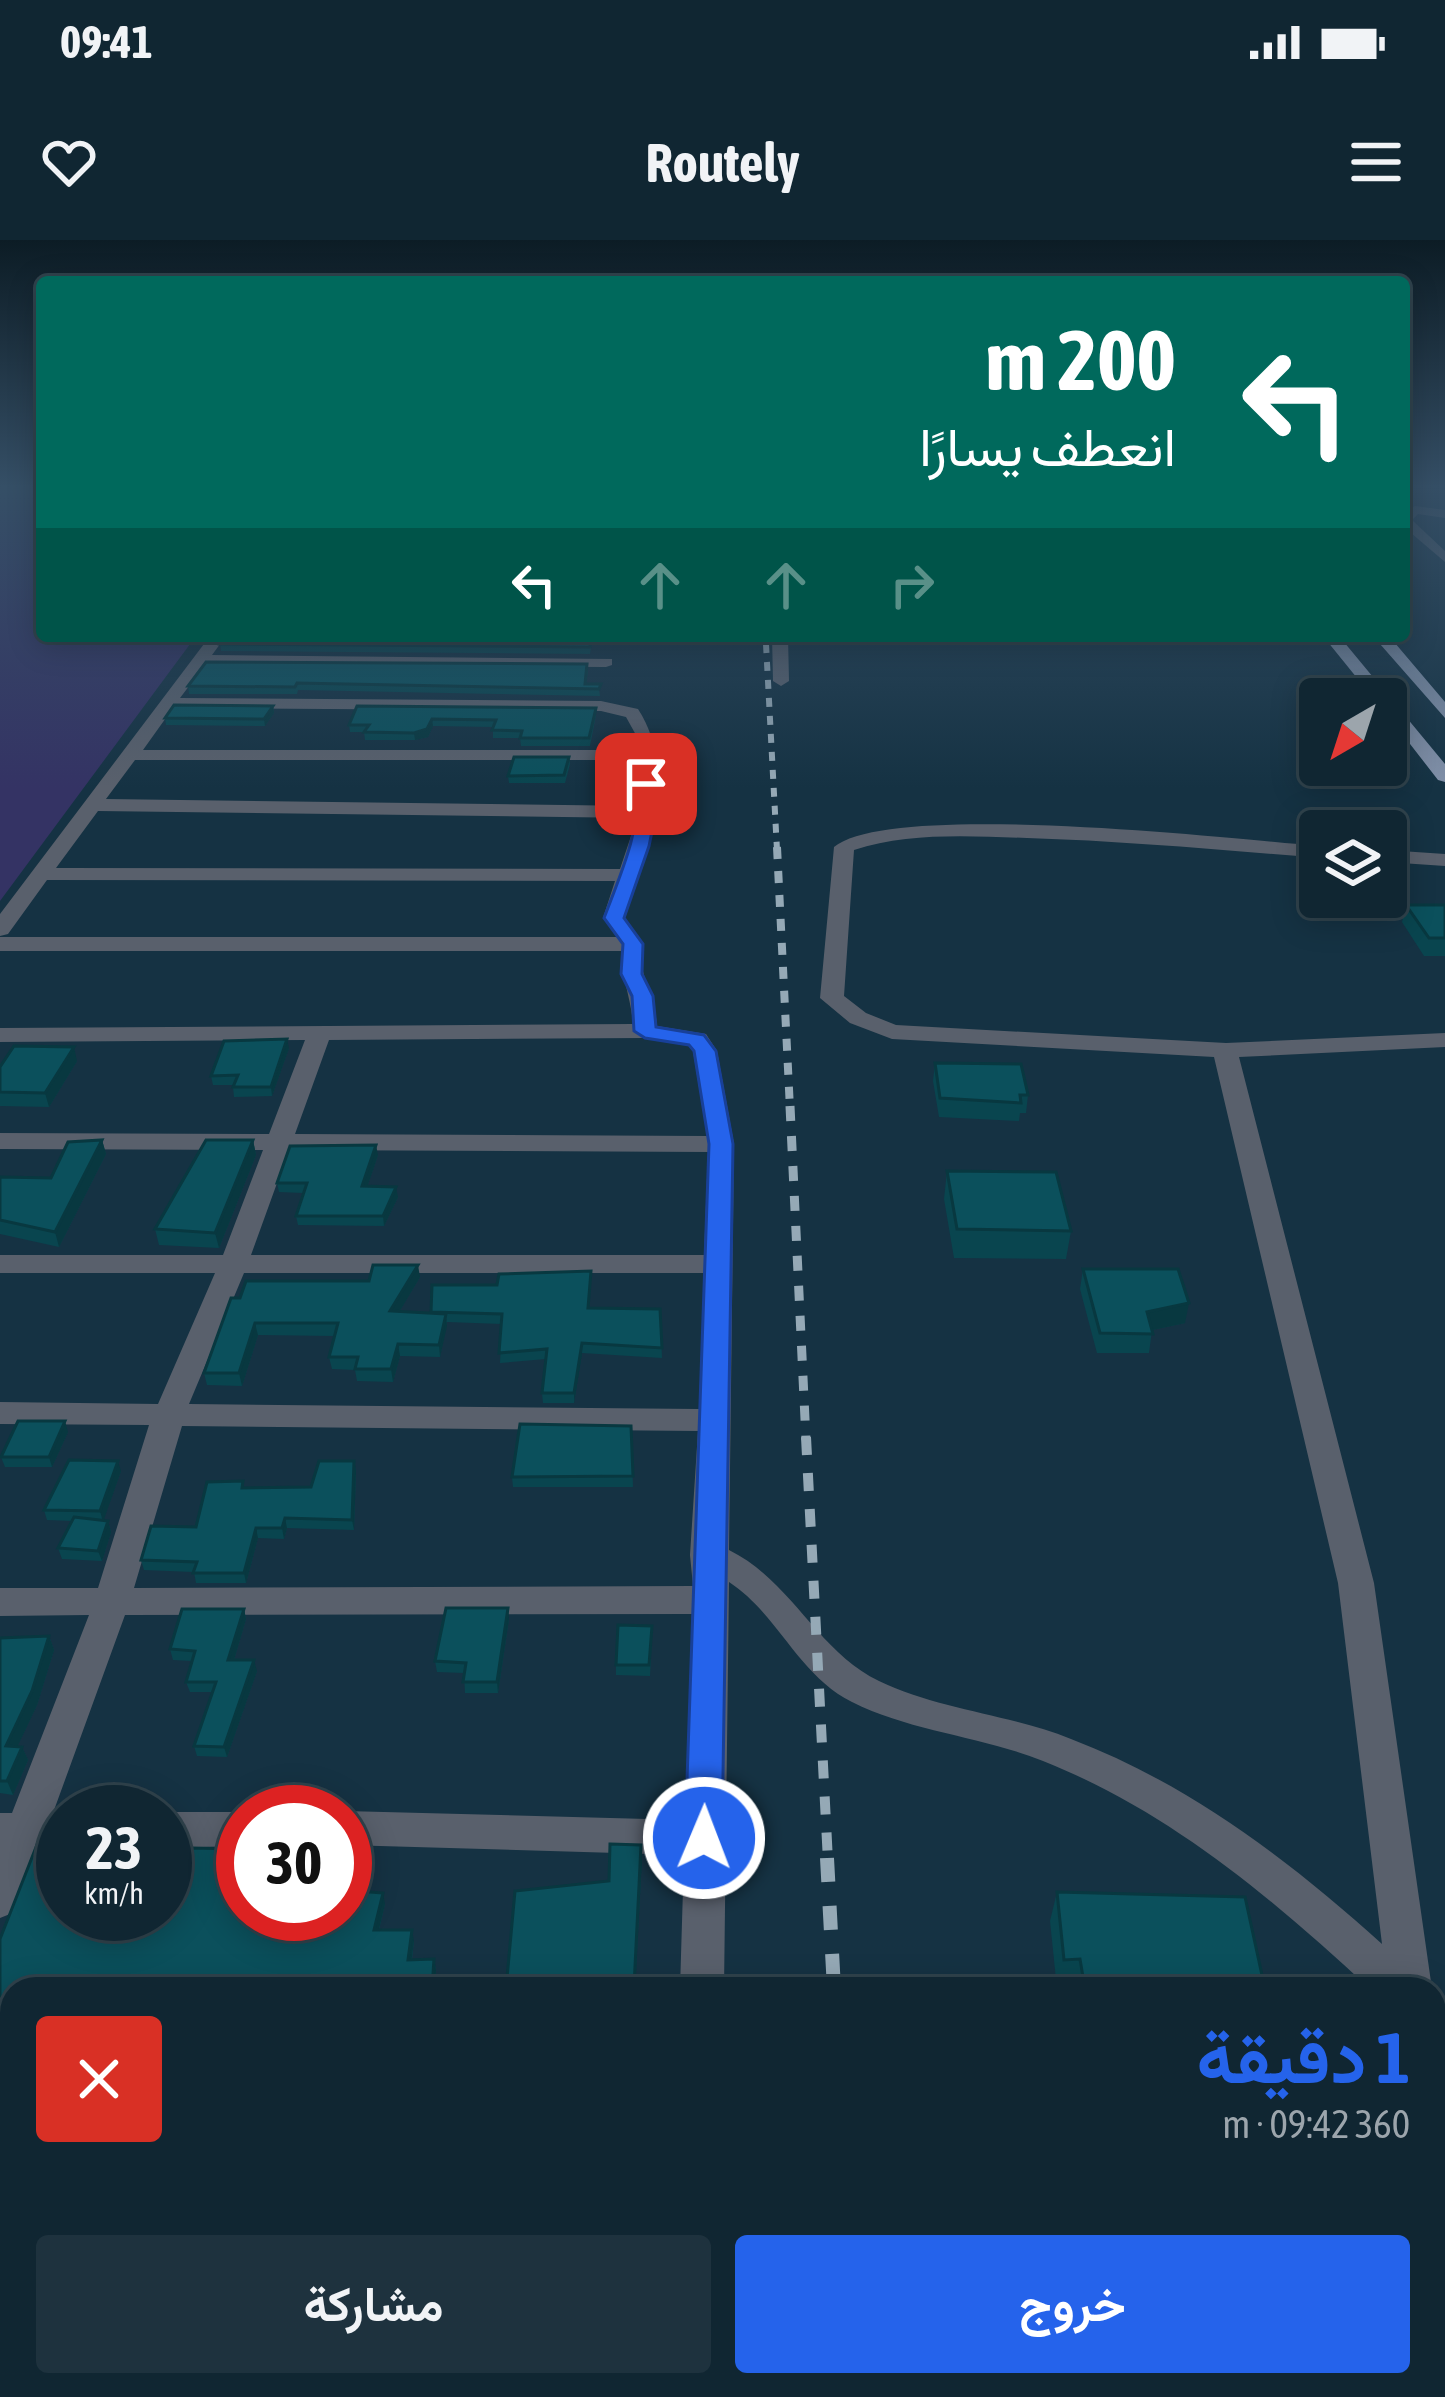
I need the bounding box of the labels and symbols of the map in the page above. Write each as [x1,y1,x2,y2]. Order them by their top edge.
north arrow [1299,678,1407,786]
pin [595,733,697,835]
position arrow [641,1775,767,1901]
speed limit sign: 30 [216,1785,372,1941]

